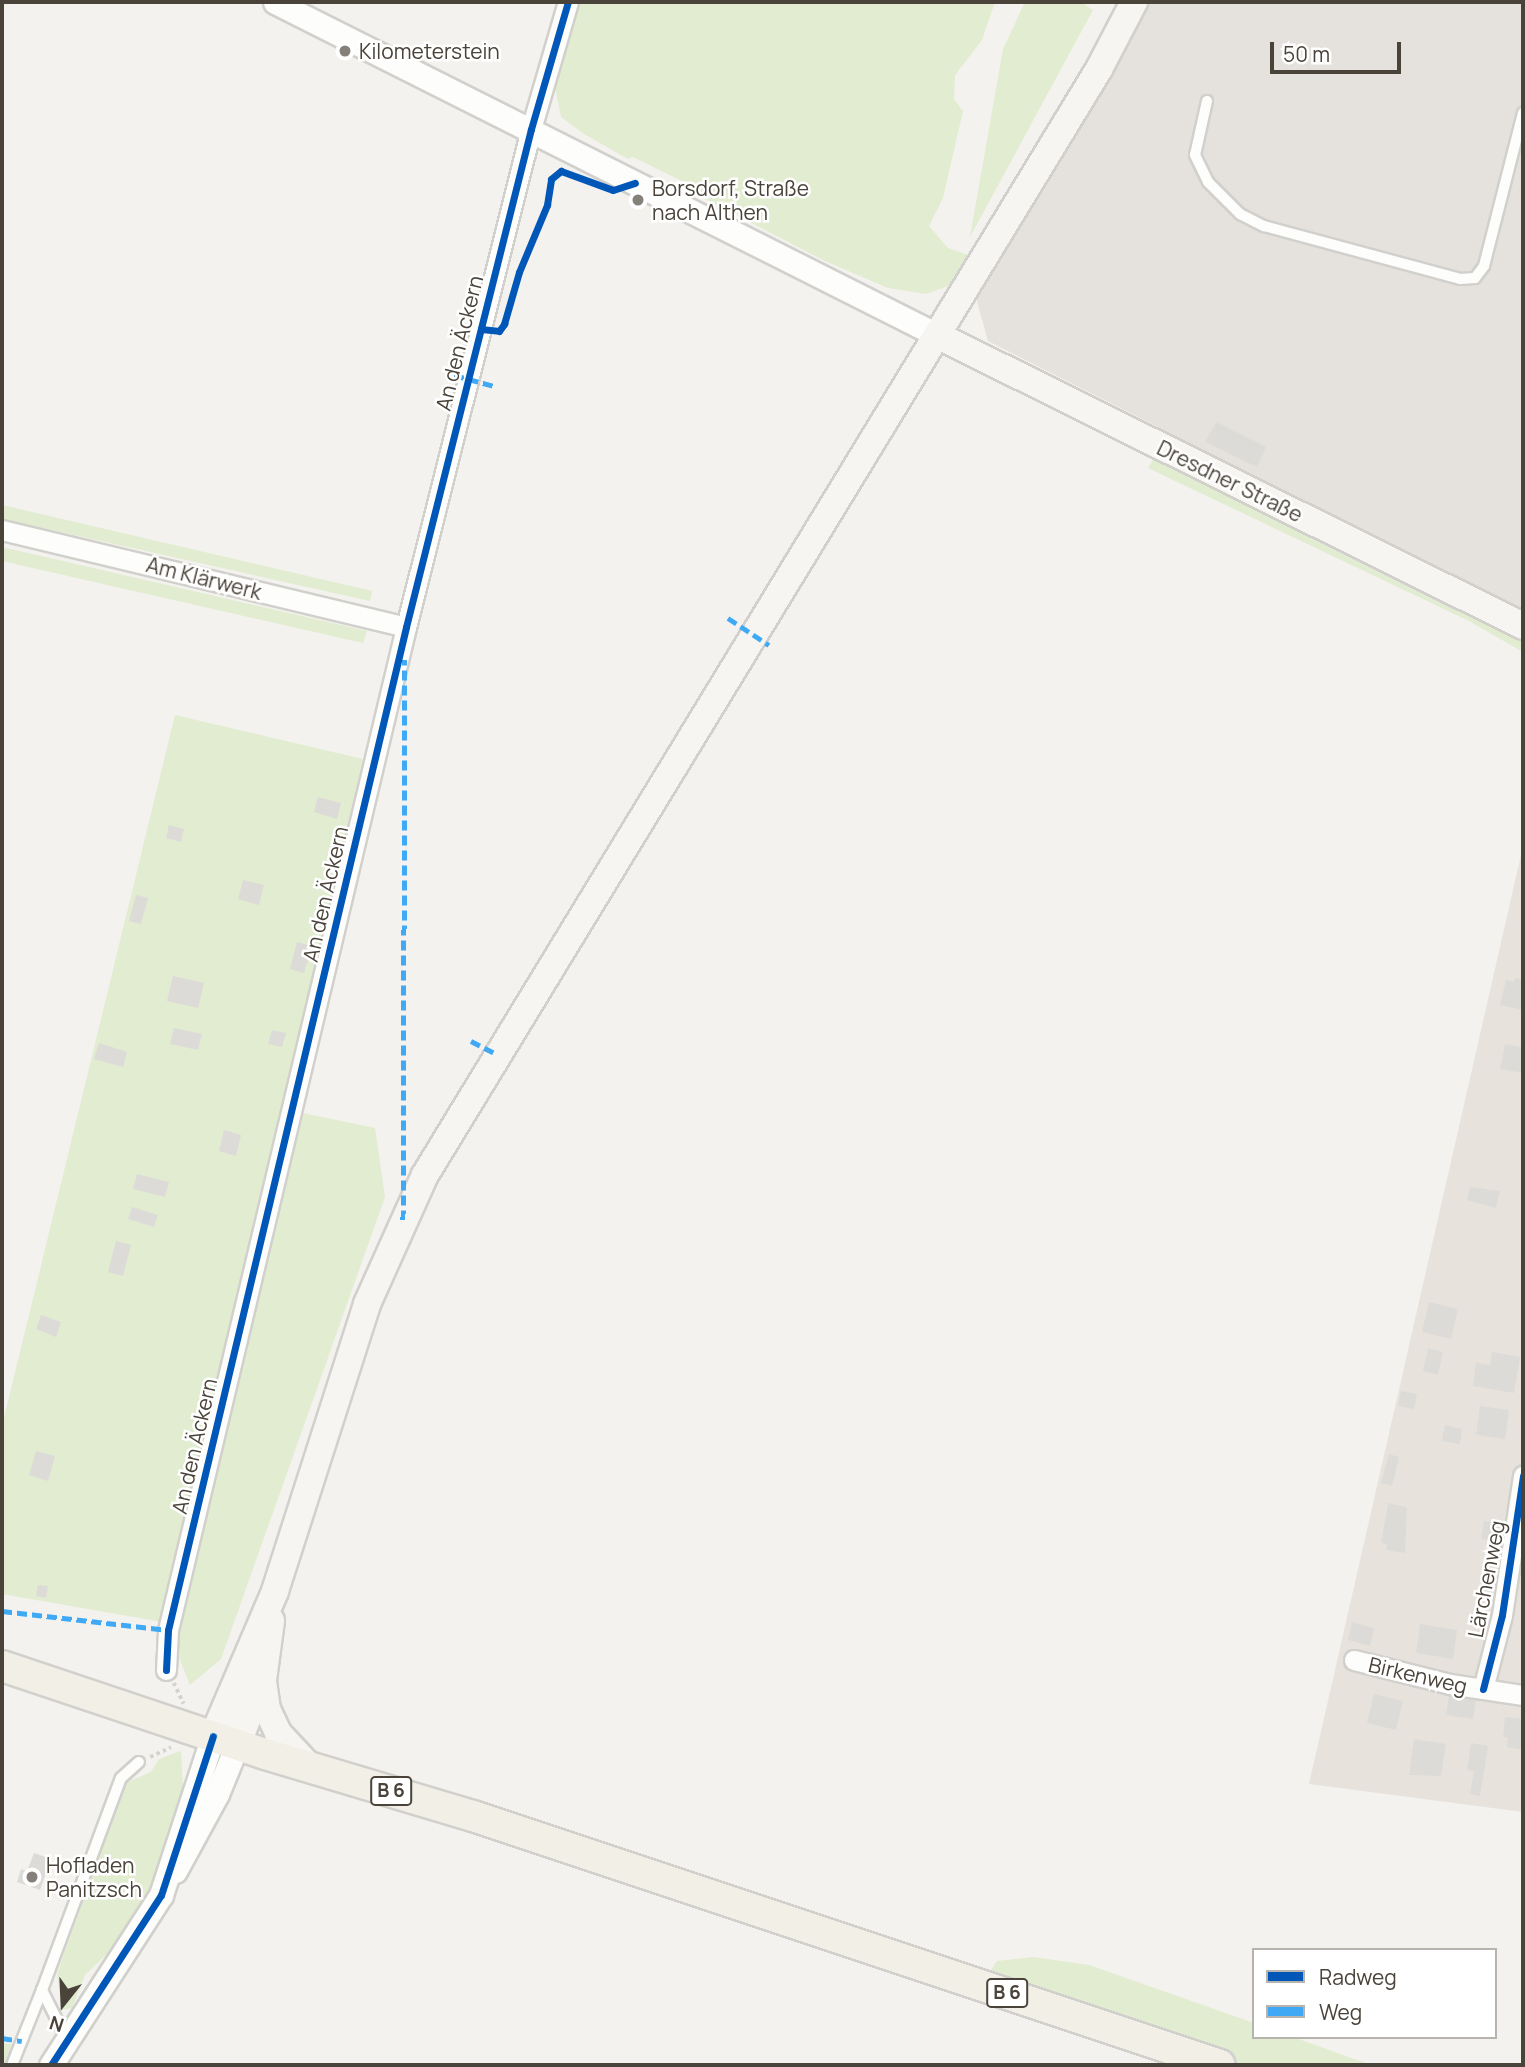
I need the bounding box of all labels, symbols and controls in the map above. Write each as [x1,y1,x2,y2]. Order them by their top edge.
scale bar [1273,28,1404,72]
place label: Kilometerstein [359,38,500,64]
text: 50 m [1283,40,1330,68]
marker: Kilometerstein [337,43,353,59]
place label: Borsdorf, Straße nach Althen [652,175,809,225]
marker: Borsdorf, Straße nach Althen [630,192,646,208]
street label: An den Äckern [430,273,488,413]
street label: Dresdner Straße [1153,435,1307,527]
street label: Am Klärwerk [144,552,264,604]
street label: An den Äckern [297,824,353,964]
street label: An den Äckern [166,1376,222,1516]
street label: Lärchenweg [1462,1518,1510,1640]
street label: Birkenweg [1366,1651,1470,1699]
road number: B 6 [370,1776,412,1806]
place label: Hofladen Panitzsch [46,1852,142,1902]
marker: Hofladen Panitzsch [24,1869,40,1885]
legend [1252,1948,1497,2039]
text: Radweg [1319,1963,1397,1991]
north arrow [28,1969,98,2039]
road number: B 6 [986,1978,1028,2008]
text: Weg [1319,1998,1362,2026]
text: N [46,2009,67,2038]

